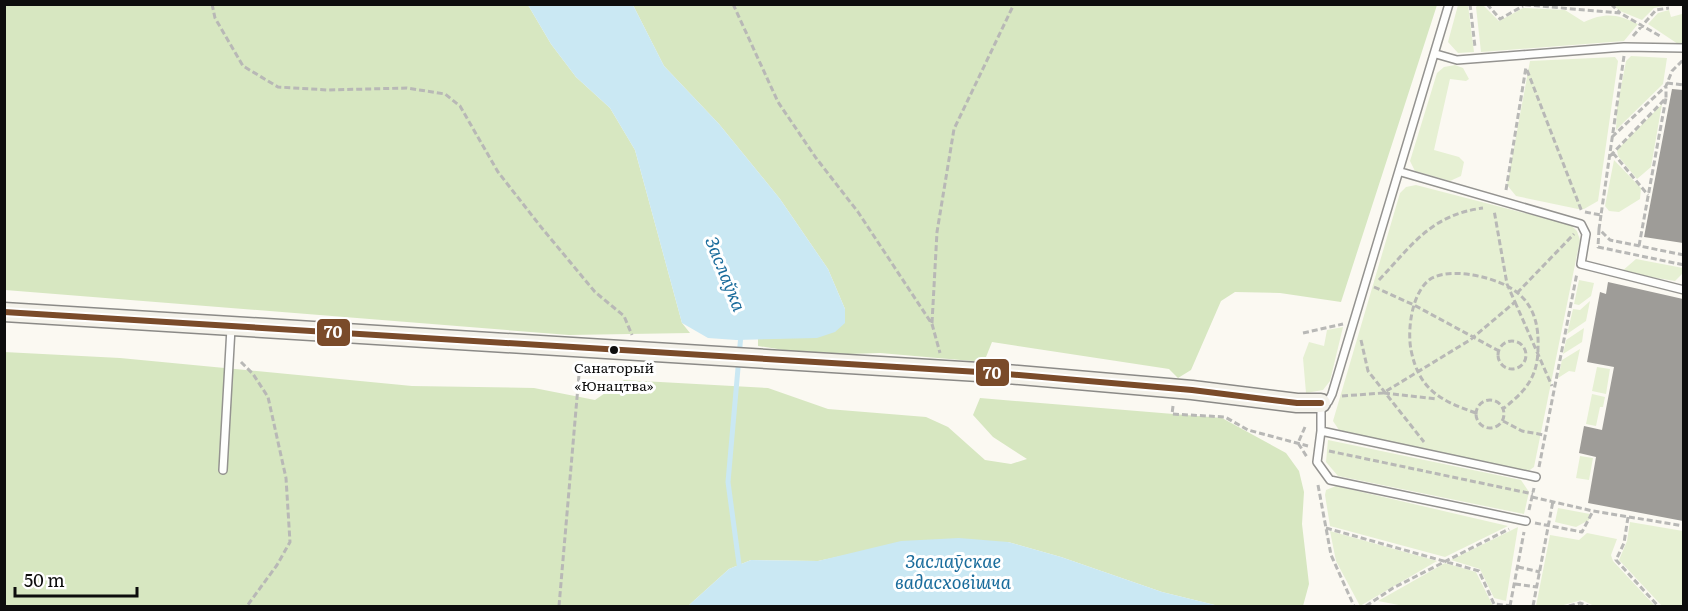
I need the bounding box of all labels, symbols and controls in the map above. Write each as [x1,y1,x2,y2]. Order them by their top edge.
water label: Заслаўка [699,232,754,316]
line badge: 70 [316,318,351,347]
text: 70 [324,319,342,343]
marker: Санаторый «Юнацтва» [608,344,620,356]
place label: Санаторый «Юнацтва» [574,357,654,395]
line badge: 70 [975,358,1010,387]
text: 70 [983,360,1001,384]
water label: Заслаўскае вадасховішча [895,547,1012,595]
scale bar [15,560,136,598]
text: 50 m [24,566,65,593]

